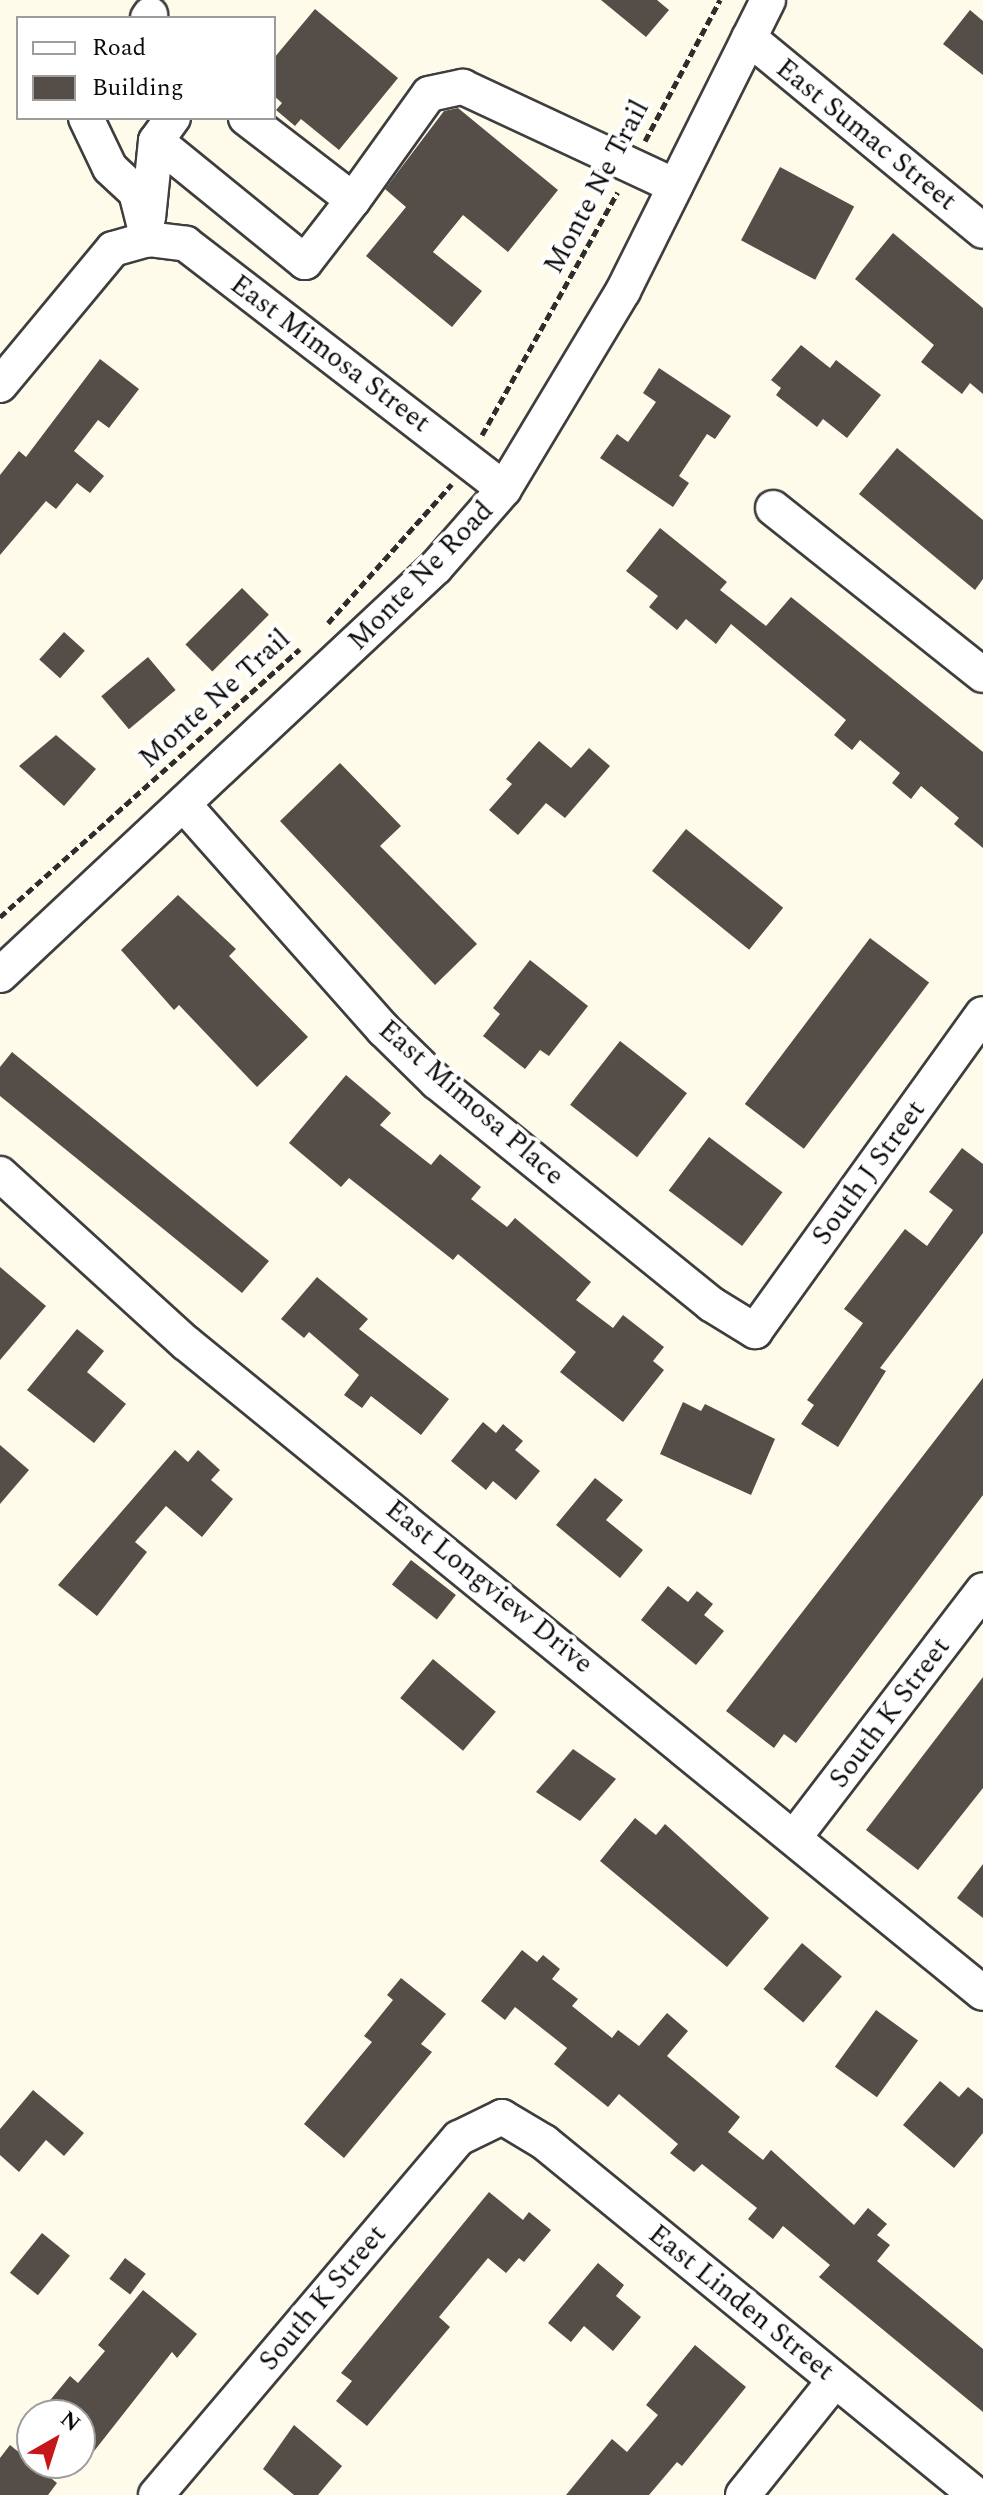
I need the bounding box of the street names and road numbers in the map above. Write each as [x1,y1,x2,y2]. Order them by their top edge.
street label: East Sumac Street [769,52,963,218]
street label: Monte Ne Trail [537,94,657,280]
street label: East Mimosa Street [223,268,437,440]
street label: Monte Ne Road [341,494,501,658]
street label: Monte Ne Trail [133,622,297,776]
street label: East Mimosa Place [371,1013,571,1193]
street label: South J Street [805,1094,933,1252]
street label: East Longview Drive [378,1493,600,1681]
street label: South K Street [822,1631,958,1795]
street label: South K Street [252,2218,394,2378]
street label: East Linden Street [641,2218,841,2388]

